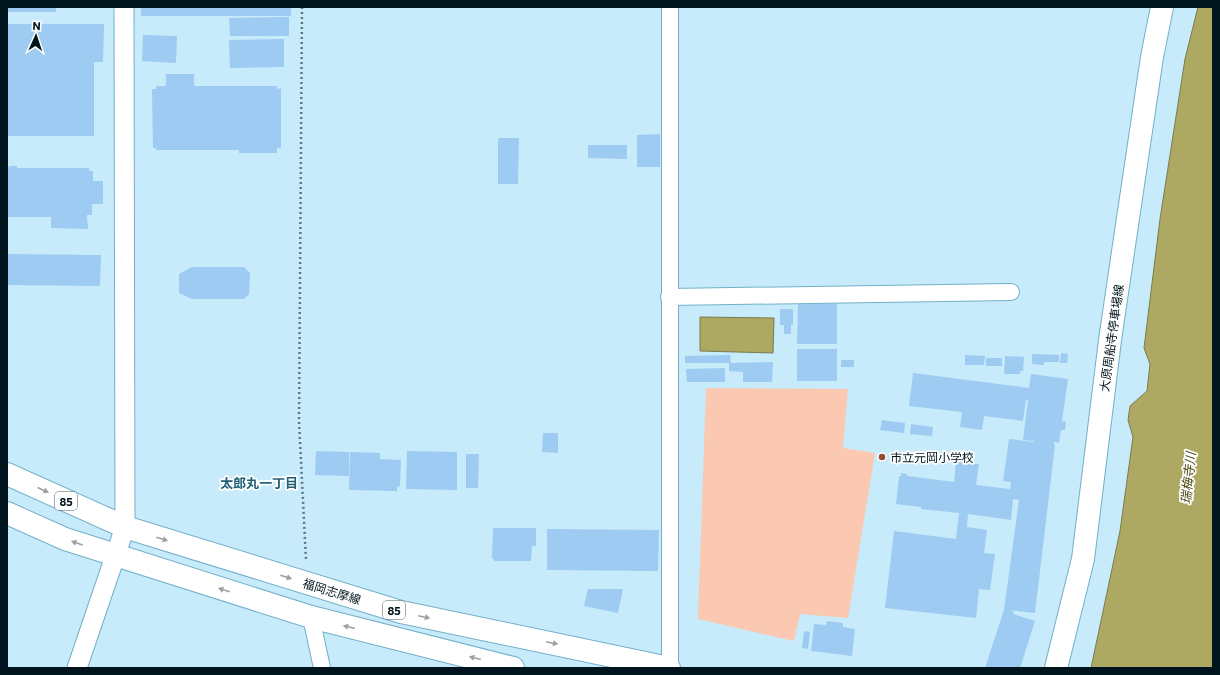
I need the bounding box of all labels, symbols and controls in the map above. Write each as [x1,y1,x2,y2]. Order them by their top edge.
north arrow [16,16,56,56]
text: N [32,19,41,32]
street label: 大原周船寺停車場線 [1097,284,1125,392]
water label: 瑞梅寺川 [1177,449,1199,505]
place label: 市立元岡小学校 [890,450,974,464]
marker: 市立元岡小学校 [877,452,887,462]
district label: 太郎丸一丁目 [220,475,298,491]
one-way arrow [37,487,48,493]
road number: 85 [55,492,77,510]
one-way arrow [156,536,168,542]
one-way arrow [71,540,83,546]
one-way arrow [280,574,292,580]
street label: 福岡志摩線 [301,576,363,606]
one-way arrow [218,587,230,593]
road number: 85 [383,601,405,619]
one-way arrow [418,614,431,620]
one-way arrow [343,623,355,629]
one-way arrow [545,641,558,647]
one-way arrow [469,655,481,661]

